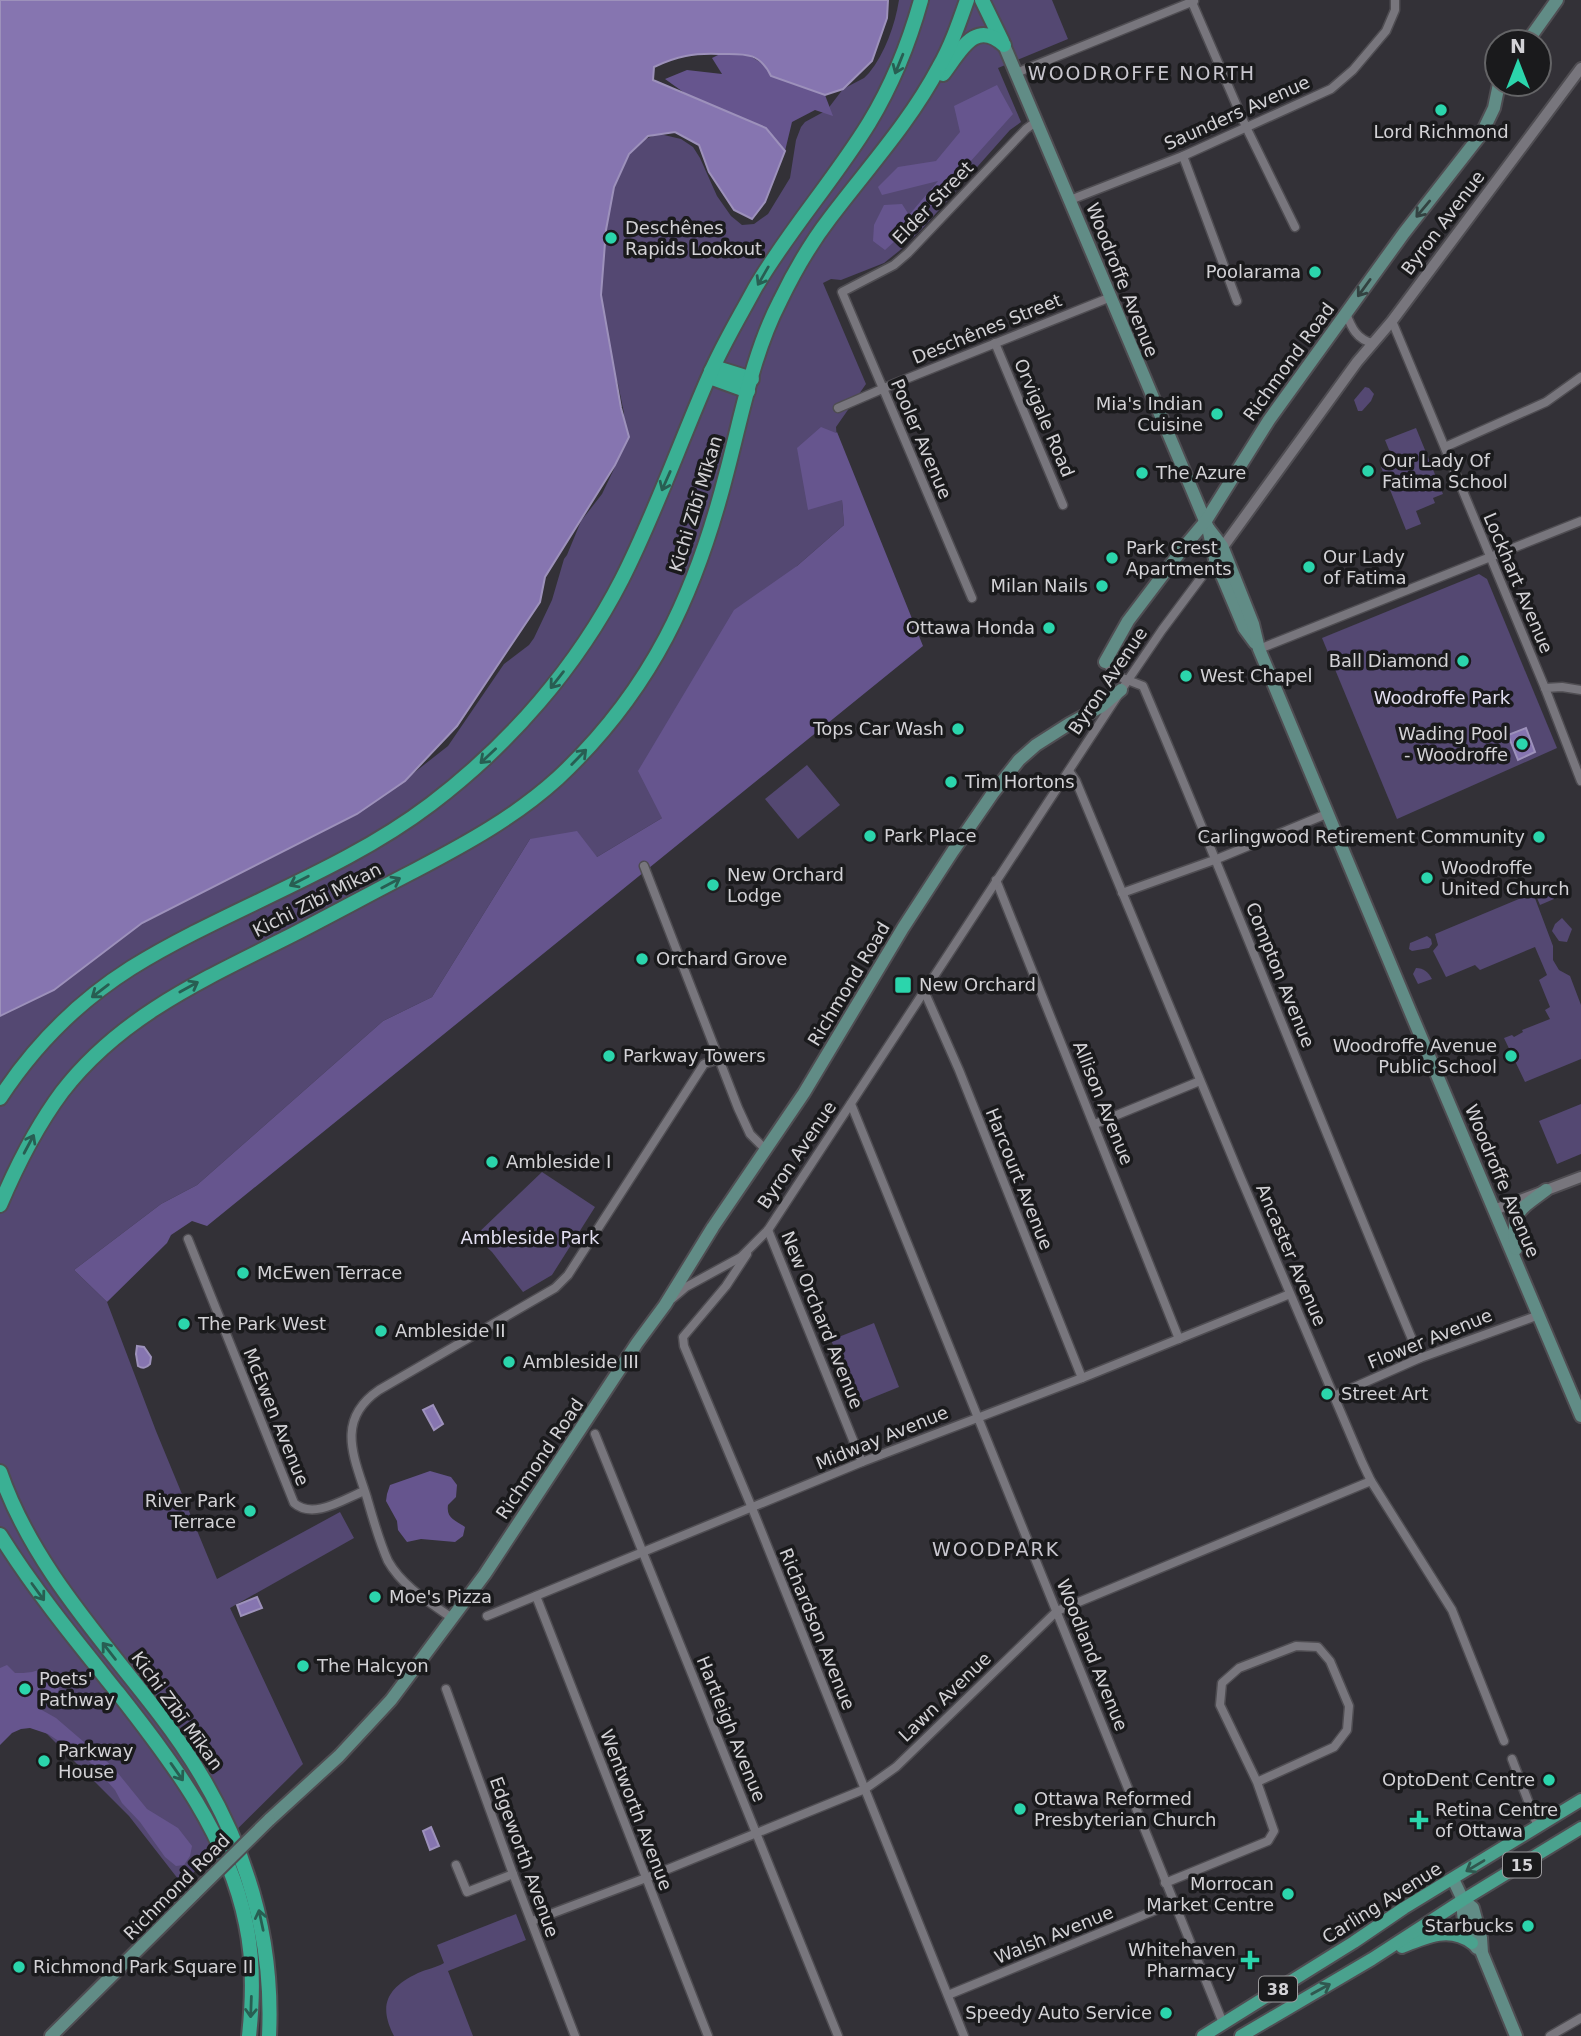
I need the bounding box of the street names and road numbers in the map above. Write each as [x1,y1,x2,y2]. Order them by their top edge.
street label: Saunders Avenue [1161,71,1313,154]
street label: Elder Street [888,157,977,248]
street label: Byron Avenue [1397,166,1489,279]
street label: Woodroffe Avenue [1082,200,1163,360]
street label: Deschênes Street [909,289,1064,368]
street label: Richmond Road [1239,298,1339,425]
street label: Orvigale Road [1010,355,1079,480]
street label: Pooler Avenue [887,376,956,502]
street label: Kichi Zībī Mīkan [665,433,726,575]
street label: Lockhart Avenue [1479,509,1558,656]
street label: Byron Avenue [1064,623,1151,738]
street label: Kichi Zībī Mīkan [249,858,385,941]
street label: Compton Avenue [1242,899,1319,1050]
street label: Richmond Road [803,918,894,1050]
street label: Allison Avenue [1069,1038,1138,1168]
street label: Byron Avenue [753,1097,840,1212]
street label: Woodroffe Avenue [1461,1101,1544,1261]
street label: Harcourt Avenue [981,1105,1057,1253]
street label: Ancaster Avenue [1252,1181,1331,1329]
street label: New Orchard Avenue [777,1228,868,1412]
street label: Flower Avenue [1365,1304,1495,1373]
street label: McEwen Avenue [239,1345,314,1489]
street label: Richmond Road [491,1394,588,1523]
street label: Midway Avenue [813,1401,951,1474]
street label: Richardson Avenue [775,1545,860,1713]
street label: Woodland Avenue [1052,1576,1132,1734]
street label: Kichi Zībī Mīkan [127,1647,227,1774]
street label: Lawn Avenue [894,1647,995,1746]
street label: Hartleigh Avenue [693,1653,770,1805]
street label: Wentworth Avenue [596,1726,677,1893]
street label: Edgeworth Avenue [486,1774,563,1940]
street label: Richmond Road [119,1829,234,1944]
road number: 15 [1503,1853,1541,1878]
street label: Carling Avenue [1318,1858,1445,1948]
street label: Walsh Avenue [991,1901,1116,1968]
road number: 38 [1259,1977,1297,2002]

